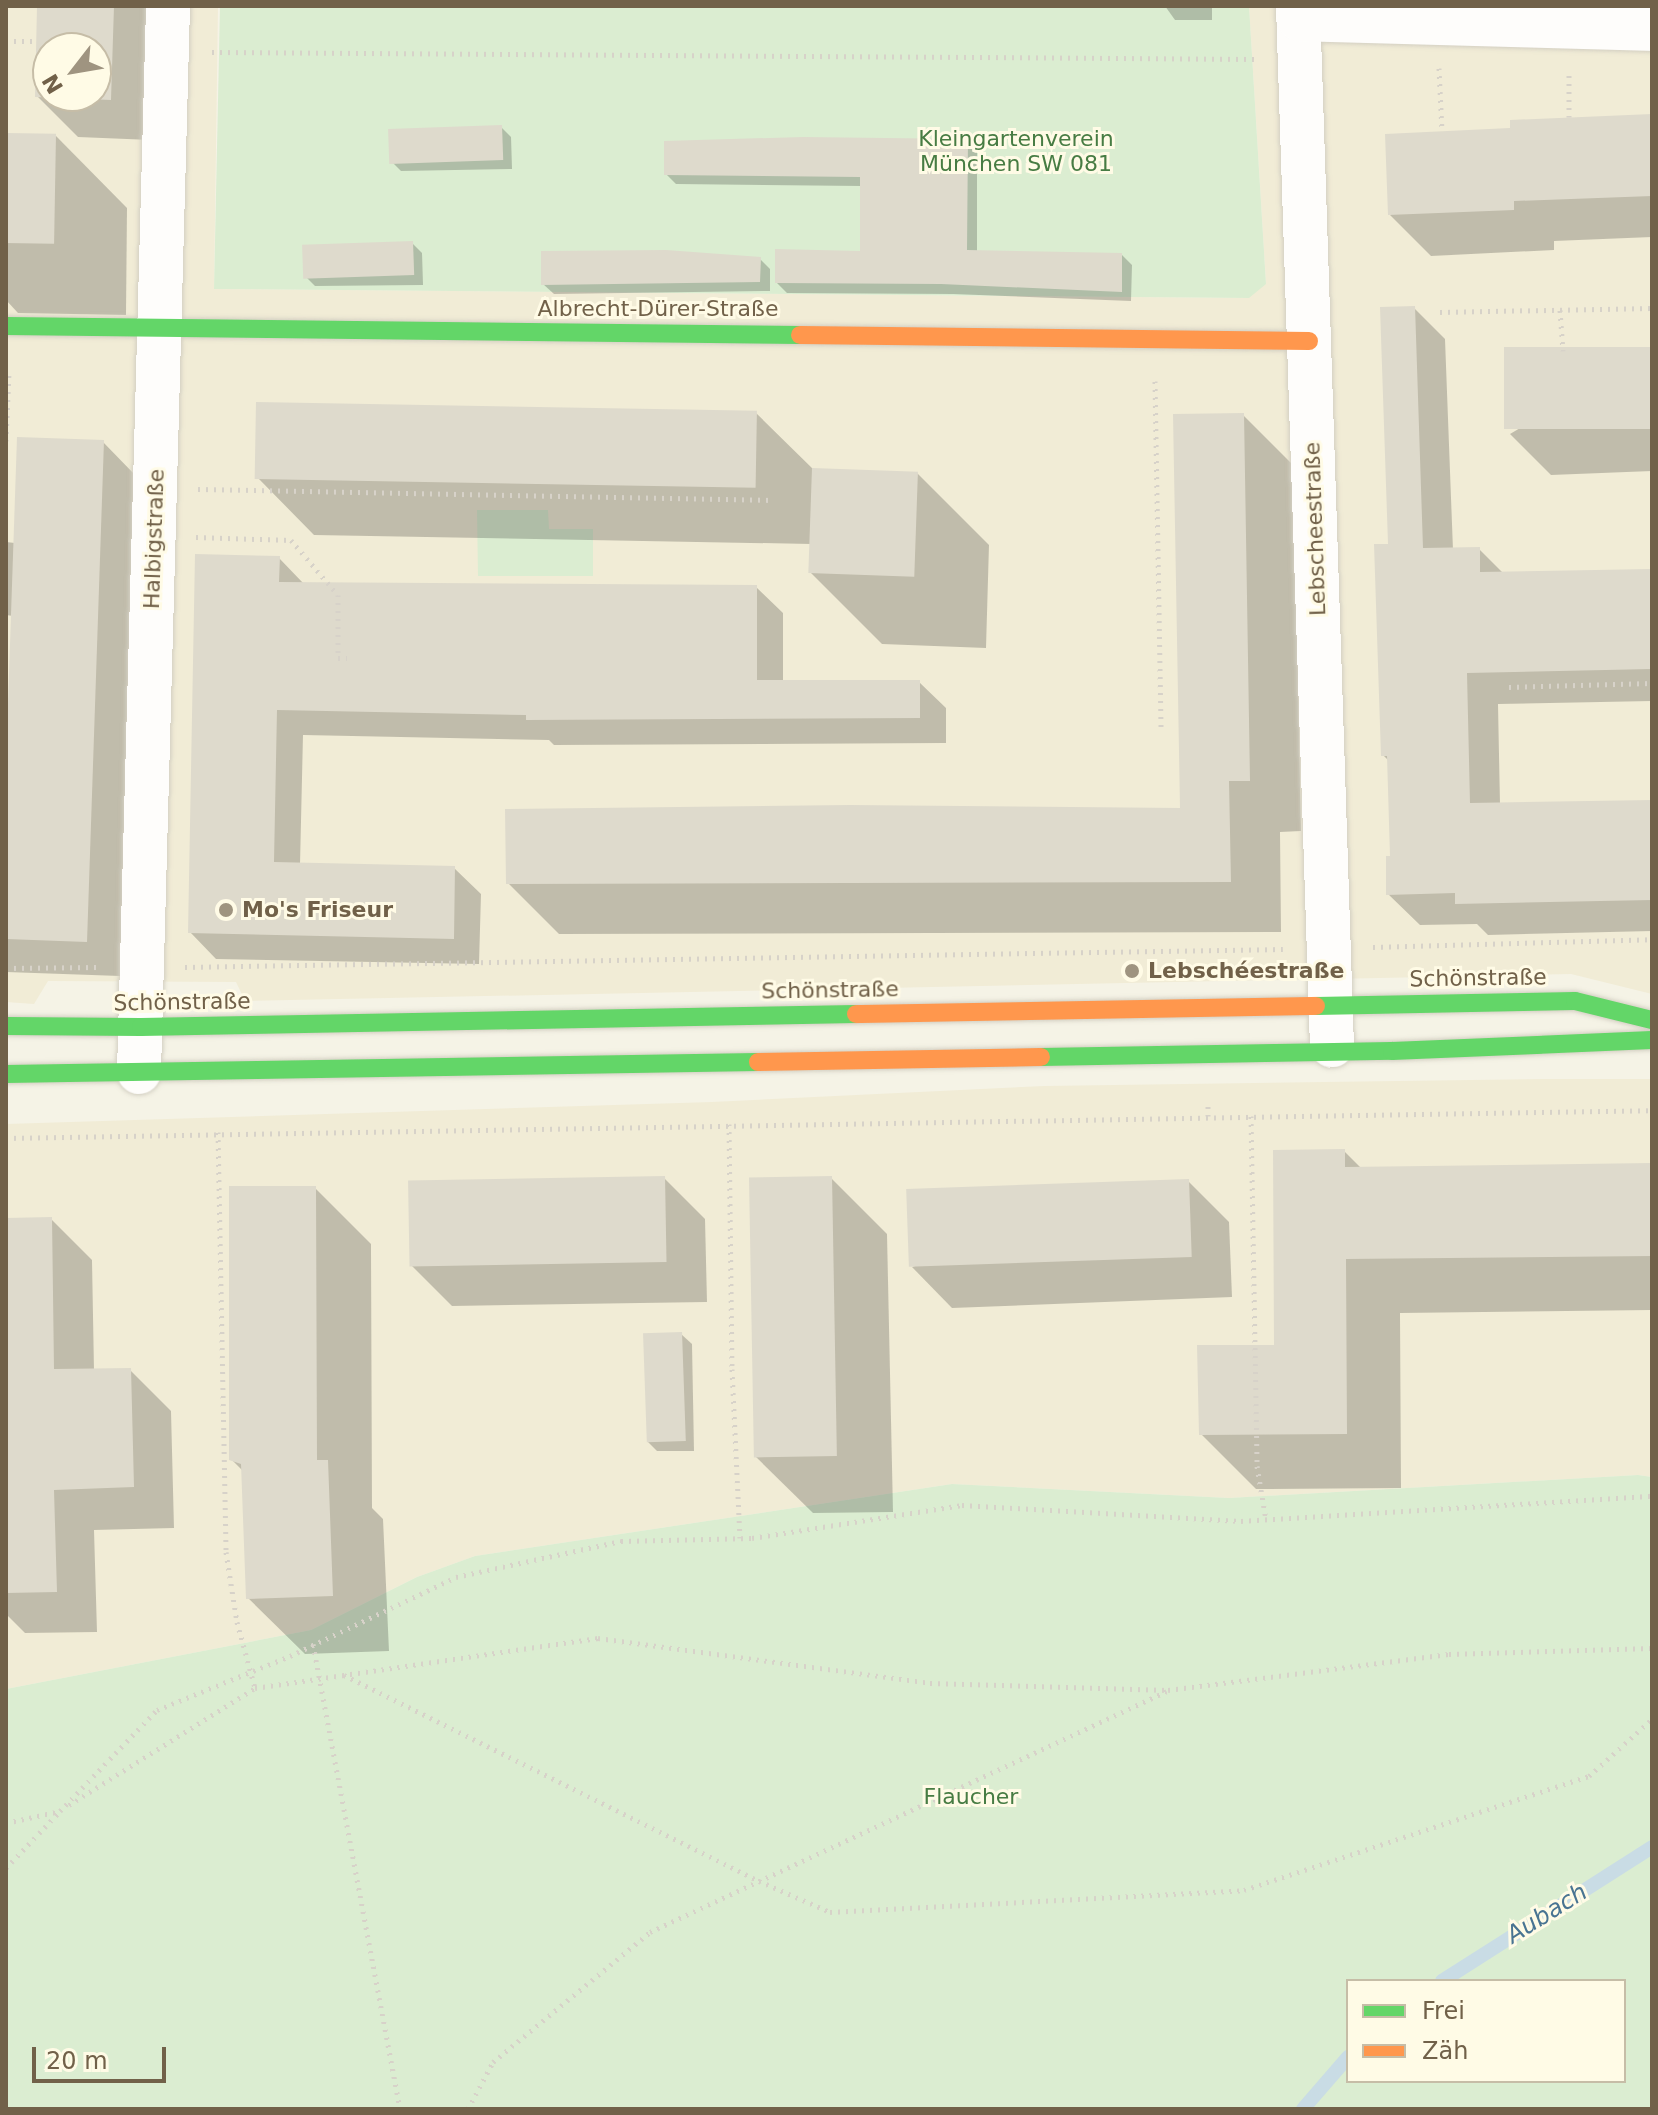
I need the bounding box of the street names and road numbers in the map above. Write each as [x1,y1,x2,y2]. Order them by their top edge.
street label: Albrecht-Dürer-Straße [538,296,778,322]
street label: Lebscheestraße [1299,442,1331,616]
street label: Halbigstraße [138,468,170,610]
street label: Schönstraße [1409,964,1547,992]
street label: Schönstraße [761,976,899,1004]
street label: Schönstraße [113,988,251,1016]

